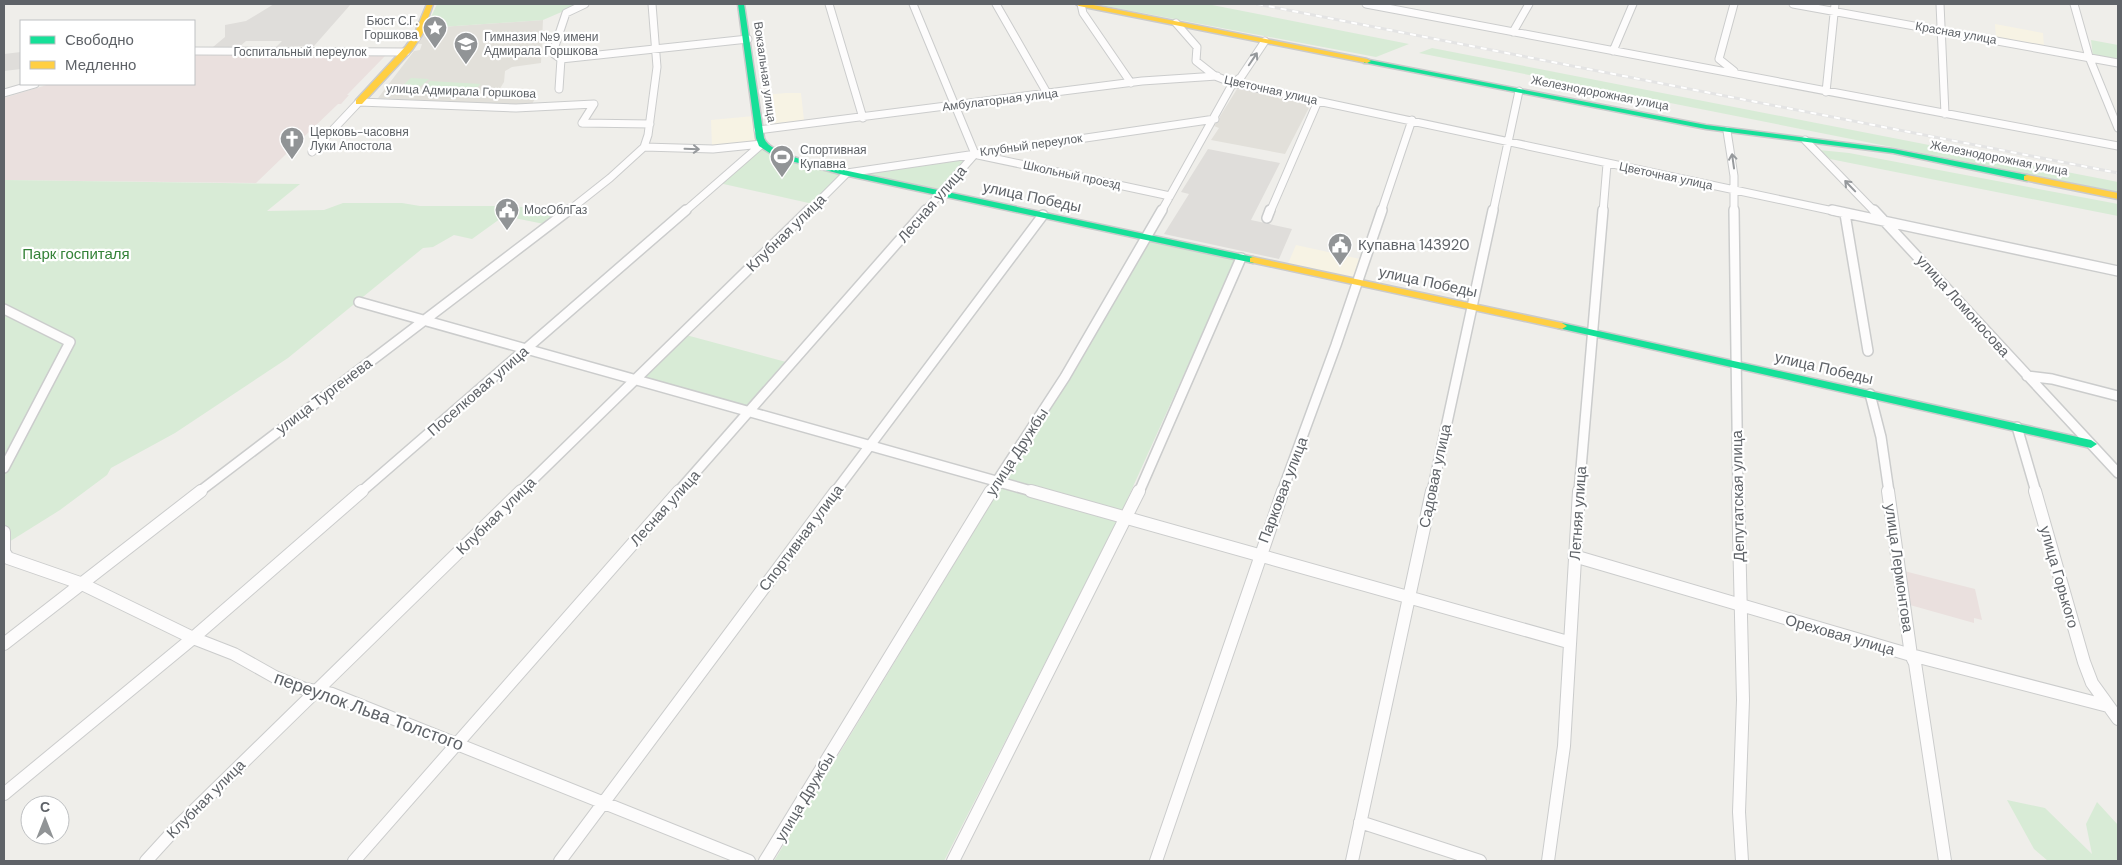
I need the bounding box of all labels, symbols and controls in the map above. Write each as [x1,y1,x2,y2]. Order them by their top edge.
place label: Бюст С.Г. Горшкова [364,13,418,43]
place icon: Бюст С.Г. Горшкова [422,15,448,49]
street label: Красная улица [1914,18,1998,48]
legend [20,20,195,85]
street label: Вокзальная улица [750,21,780,124]
place label: Гимназия №9 имени Адмирала Горшкова [484,29,598,59]
text: Свободно [65,30,134,50]
school or university icon: Гимназия №9 имени Адмирала Горшкова [453,31,479,65]
street label: Госпитальный переулок [233,44,367,60]
one-way arrow [1248,52,1258,66]
text: Медленно [65,55,136,75]
street label: Цветочная улица [1223,71,1320,109]
street label: Железнодорожная улица [1530,72,1671,114]
street label: улица Адмирала Горшкова [386,80,537,102]
street label: Амбулаторная улица [941,85,1059,115]
place label: Церковь-часовня Луки Апостола [310,124,409,154]
church icon: Церковь-часовня Луки Апостола [279,126,305,160]
street label: Клубный переулок [979,130,1084,160]
street label: Железнодорожная улица [1929,137,2070,179]
place label: Спортивная Купавна [800,142,867,172]
one-way arrow [684,144,700,153]
sports icon: Спортивная Купавна [769,144,795,178]
one-way arrow [1727,153,1737,169]
street label: Школьный проезд [1022,157,1122,193]
street label: Цветочная улица [1618,158,1715,194]
street label: Лесная улица [893,161,971,247]
street label: улица Победы [981,177,1083,217]
one-way arrow [1844,180,1856,193]
street label: Клубная улица [742,189,831,276]
public building icon: МосОблГаз [494,197,520,231]
place label: МосОблГаз [524,202,588,218]
public building icon: Купавна 143920 [1327,232,1353,266]
place label: Купавна 143920 [1358,235,1469,255]
park label: Парк госпиталя [22,244,130,264]
street label: улица Ломоносова [1912,251,2015,362]
street label: улица Победы [1377,262,1479,302]
street label: Поселковая улица [423,341,533,440]
street label: улица Победы [1773,347,1875,389]
street label: улица Тургенева [272,353,377,439]
street label: улица Дружбы [981,404,1053,500]
street label: Садовая улица [1414,421,1456,530]
street label: Депутатская улица [1727,429,1749,562]
street label: Парковая улица [1254,434,1313,546]
street label: Лесная улица [626,465,705,550]
street label: Летняя улица [1565,465,1591,561]
street label: Клубная улица [452,472,541,559]
street label: Спортивная улица [754,480,848,595]
street label: улица Лермонтова [1880,502,1918,634]
street label: улица Горького [2035,524,2083,630]
street label: Ореховая улица [1783,610,1898,660]
street label: переулок Льва Толстого [271,666,467,756]
street label: улица Дружбы [770,749,840,845]
street label: Клубная улица [162,755,250,843]
north arrow [20,795,70,845]
text: С [40,798,50,816]

